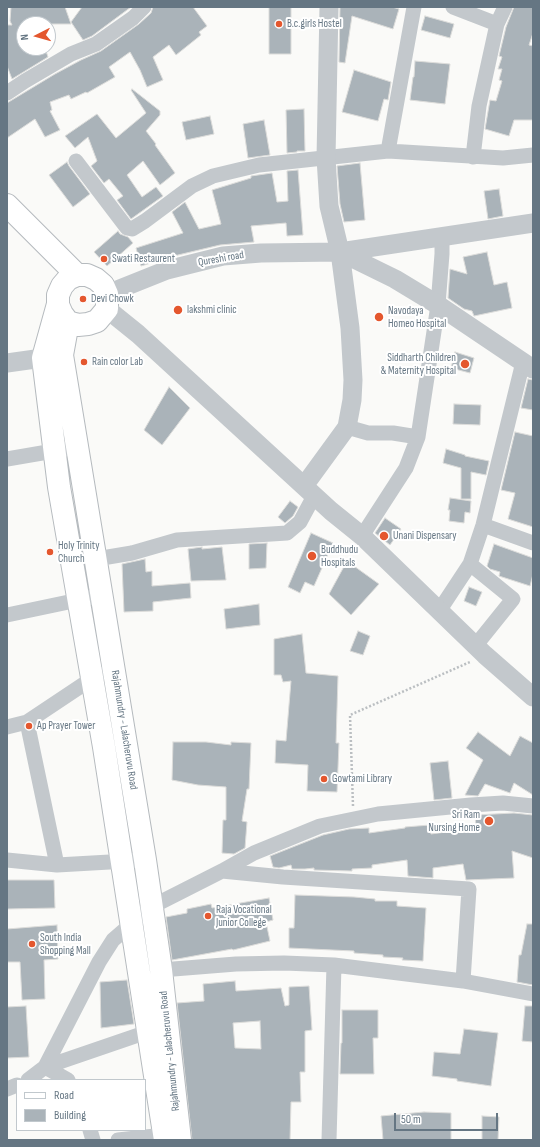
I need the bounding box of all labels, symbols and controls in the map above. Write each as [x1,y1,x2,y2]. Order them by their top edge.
north arrow [16,16,56,56]
place label: B.c.girls Hostel [287,17,342,31]
marker: B.c.girls Hostel [274,19,284,29]
text: N [18,34,31,41]
street label: Qureshi road [197,248,245,270]
place label: Swati Restaurent [112,252,175,266]
marker: Swati Restaurent [99,254,109,264]
place label: Devi Chowk [91,292,134,306]
marker: Devi Chowk [78,294,88,304]
place label: lakshmi clinic [187,303,237,317]
marker: lakshmi clinic [172,304,184,316]
place label: Navodaya Homeo Hospital [388,304,446,330]
marker: Navodaya Homeo Hospital [373,311,385,323]
place label: Siddharth Children & Maternity Hospital [381,351,456,377]
place label: Rain color Lab [92,355,143,369]
marker: Rain color Lab [79,357,89,367]
marker: Siddharth Children & Maternity Hospital [459,358,471,370]
place label: Unani Dispensary [393,529,457,543]
marker: Unani Dispensary [378,530,390,542]
place label: Holy Trinity Church [58,539,99,565]
place label: Buddhudu Hospitals [321,543,358,569]
marker: Holy Trinity Church [45,547,55,557]
marker: Buddhudu Hospitals [306,550,318,562]
street label: Rajahmundry - Lalacheruvu Road [108,669,140,791]
place label: Ap Prayer Tower [37,719,95,733]
marker: Ap Prayer Tower [24,721,34,731]
place label: Gowtami Library [332,772,392,786]
marker: Gowtami Library [319,774,329,784]
place label: Sri Ram Nursing Home [428,808,480,834]
marker: Sri Ram Nursing Home [483,815,495,827]
place label: Raja Vocational Junior College [216,903,272,929]
marker: Raja Vocational Junior College [203,911,213,921]
place label: South India Shopping Mall [40,931,91,957]
marker: South India Shopping Mall [27,939,37,949]
street label: Rajahmundry - Lalacheruvu Road [157,990,183,1112]
legend [16,1079,146,1131]
text: Road [54,1088,74,1103]
scale bar [396,1105,500,1131]
text: Building [54,1108,86,1123]
text: 50 m [401,1112,421,1127]

